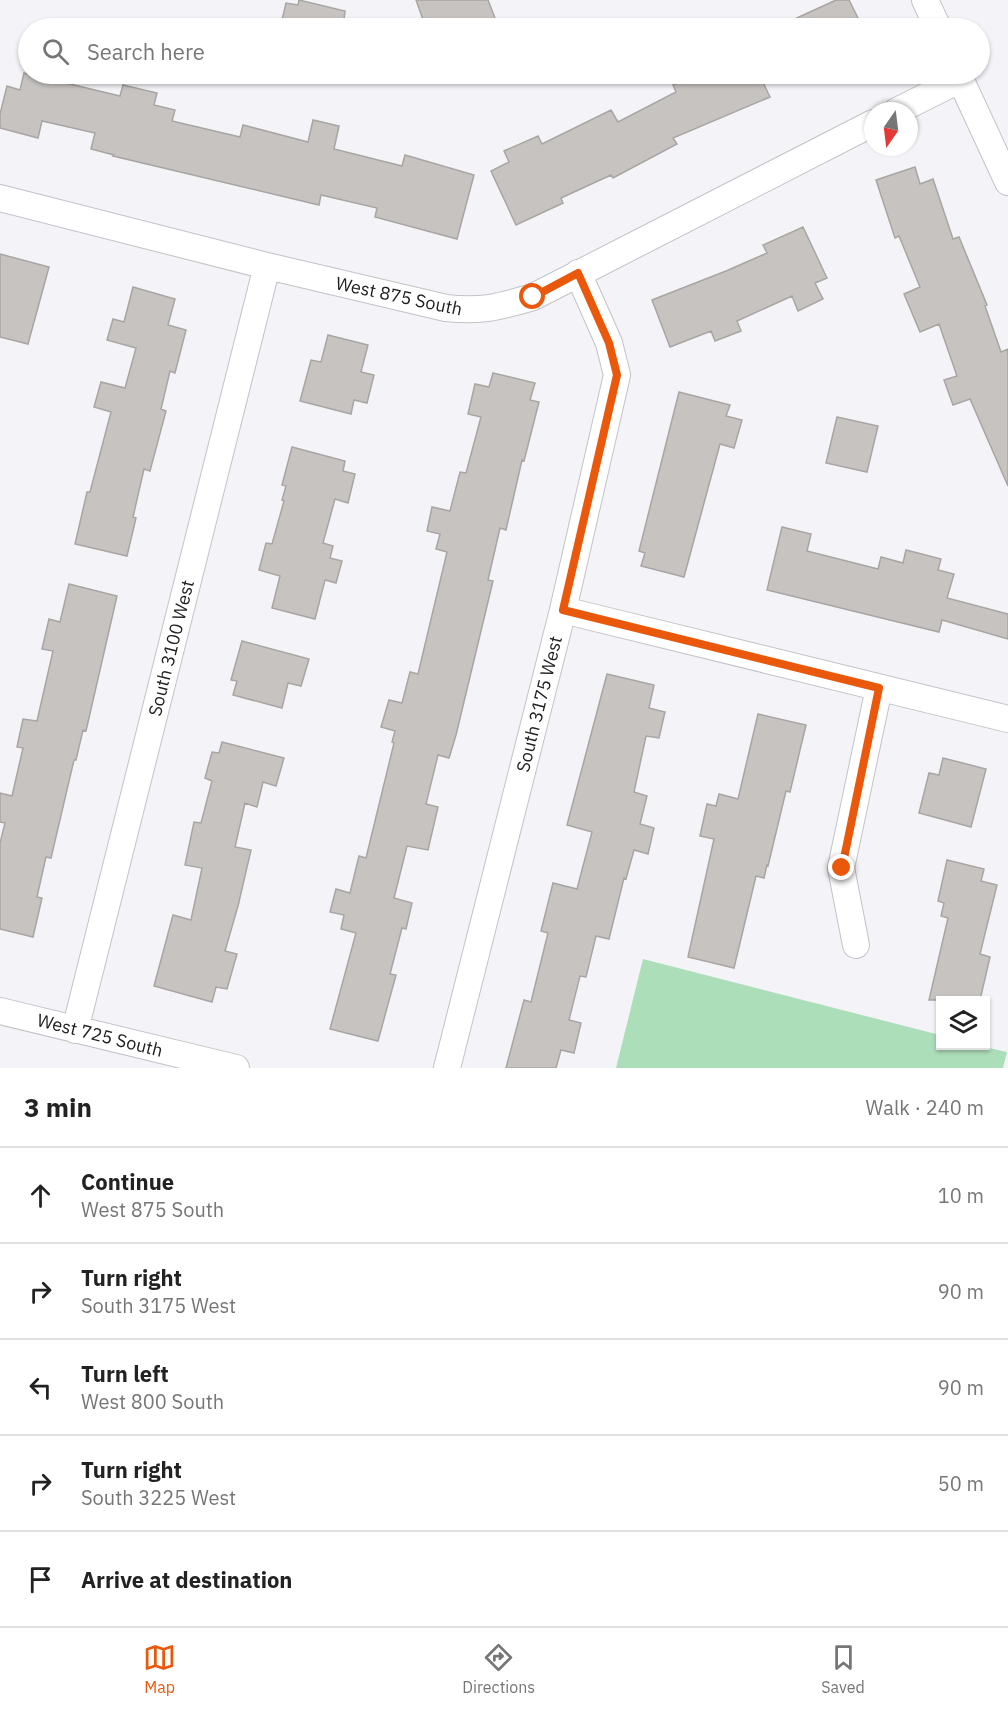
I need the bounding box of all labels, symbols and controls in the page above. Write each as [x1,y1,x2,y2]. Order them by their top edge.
search box [18,18,990,84]
icon: search [39,35,72,68]
text: Search here [87,37,205,66]
north arrow [864,102,918,156]
street label: West 875 South [334,271,464,321]
route start [519,283,545,309]
street label: South 3100 West [143,577,199,719]
street label: South 3175 West [511,633,567,775]
route end [828,854,854,880]
map controls [936,996,990,1050]
button: layers [936,996,990,1050]
street label: West 725 South [35,1008,165,1062]
text: 3 min [24,1090,92,1124]
text: Walk · 240 m [866,1094,984,1121]
text: Continue [81,1167,174,1196]
icon: ahead [24,1179,57,1212]
text: 10 m [938,1182,984,1209]
text: West 875 South [81,1196,224,1223]
text: Turn right [81,1263,182,1292]
icon: right [24,1275,57,1308]
text: 90 m [938,1278,984,1305]
text: South 3175 West [81,1292,236,1319]
text: Turn left [81,1359,169,1388]
icon: left [24,1371,57,1404]
text: 90 m [938,1374,984,1401]
text: West 800 South [81,1388,224,1415]
text: Turn right [81,1455,182,1484]
icon: right [24,1467,57,1500]
text: 50 m [938,1470,984,1497]
text: South 3225 West [81,1484,236,1511]
icon: arrive [24,1563,57,1596]
text: Arrive at destination [81,1565,292,1594]
tab: Map [143,1641,176,1697]
tab: Directions [462,1641,535,1697]
tab: Saved [821,1641,865,1697]

